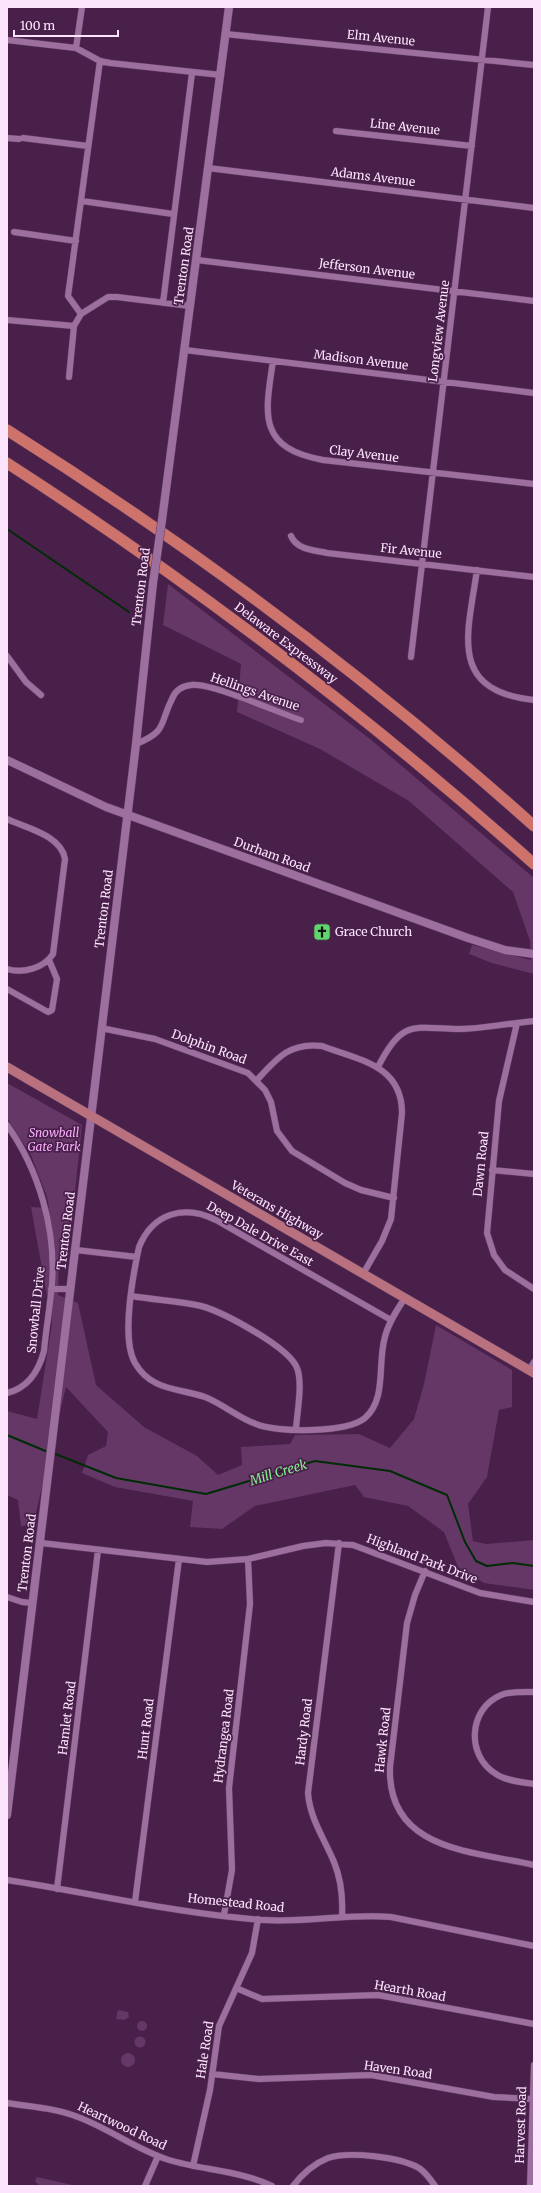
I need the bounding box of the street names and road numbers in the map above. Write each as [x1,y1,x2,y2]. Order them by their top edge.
street label: Elm Avenue [346,26,416,49]
street label: Line Avenue [369,115,441,138]
street label: Adams Avenue [329,164,416,189]
street label: Trenton Road [171,226,196,306]
street label: Jefferson Avenue [317,255,416,282]
street label: Longview Avenue [425,279,452,383]
street label: Madison Avenue [313,346,409,373]
street label: Clay Avenue [329,442,400,465]
street label: Fir Avenue [380,540,442,561]
street label: Trenton Road [128,547,153,627]
street label: Delaware Expressway [232,599,341,686]
street label: Hellings Avenue [209,669,302,714]
street label: Durham Road [232,834,312,875]
street label: Trenton Road [91,869,116,949]
street label: Dolphin Road [170,1026,249,1067]
street label: Dawn Road [470,1130,491,1197]
street label: Veterans Highway [228,1177,326,1242]
street label: Trenton Road [53,1191,78,1271]
street label: Deep Dale Drive East [204,1198,317,1269]
street label: Snowball Drive [23,1266,48,1354]
street label: Trenton Road [14,1513,39,1593]
street label: Highland Park Drive [365,1531,480,1587]
street label: Hamlet Road [55,1680,78,1756]
street label: Hydrangea Road [210,1688,237,1784]
street label: Hunt Road [134,1698,157,1760]
street label: Hardy Road [292,1698,315,1766]
street label: Hawk Road [372,1707,393,1773]
street label: Homestead Road [187,1890,285,1915]
street label: Hearth Road [373,1977,447,2004]
street label: Hale Road [193,2020,216,2080]
street label: Haven Road [363,2057,433,2082]
street label: Harvest Road [512,2086,529,2164]
street label: Heartwood Road [75,2098,169,2153]

